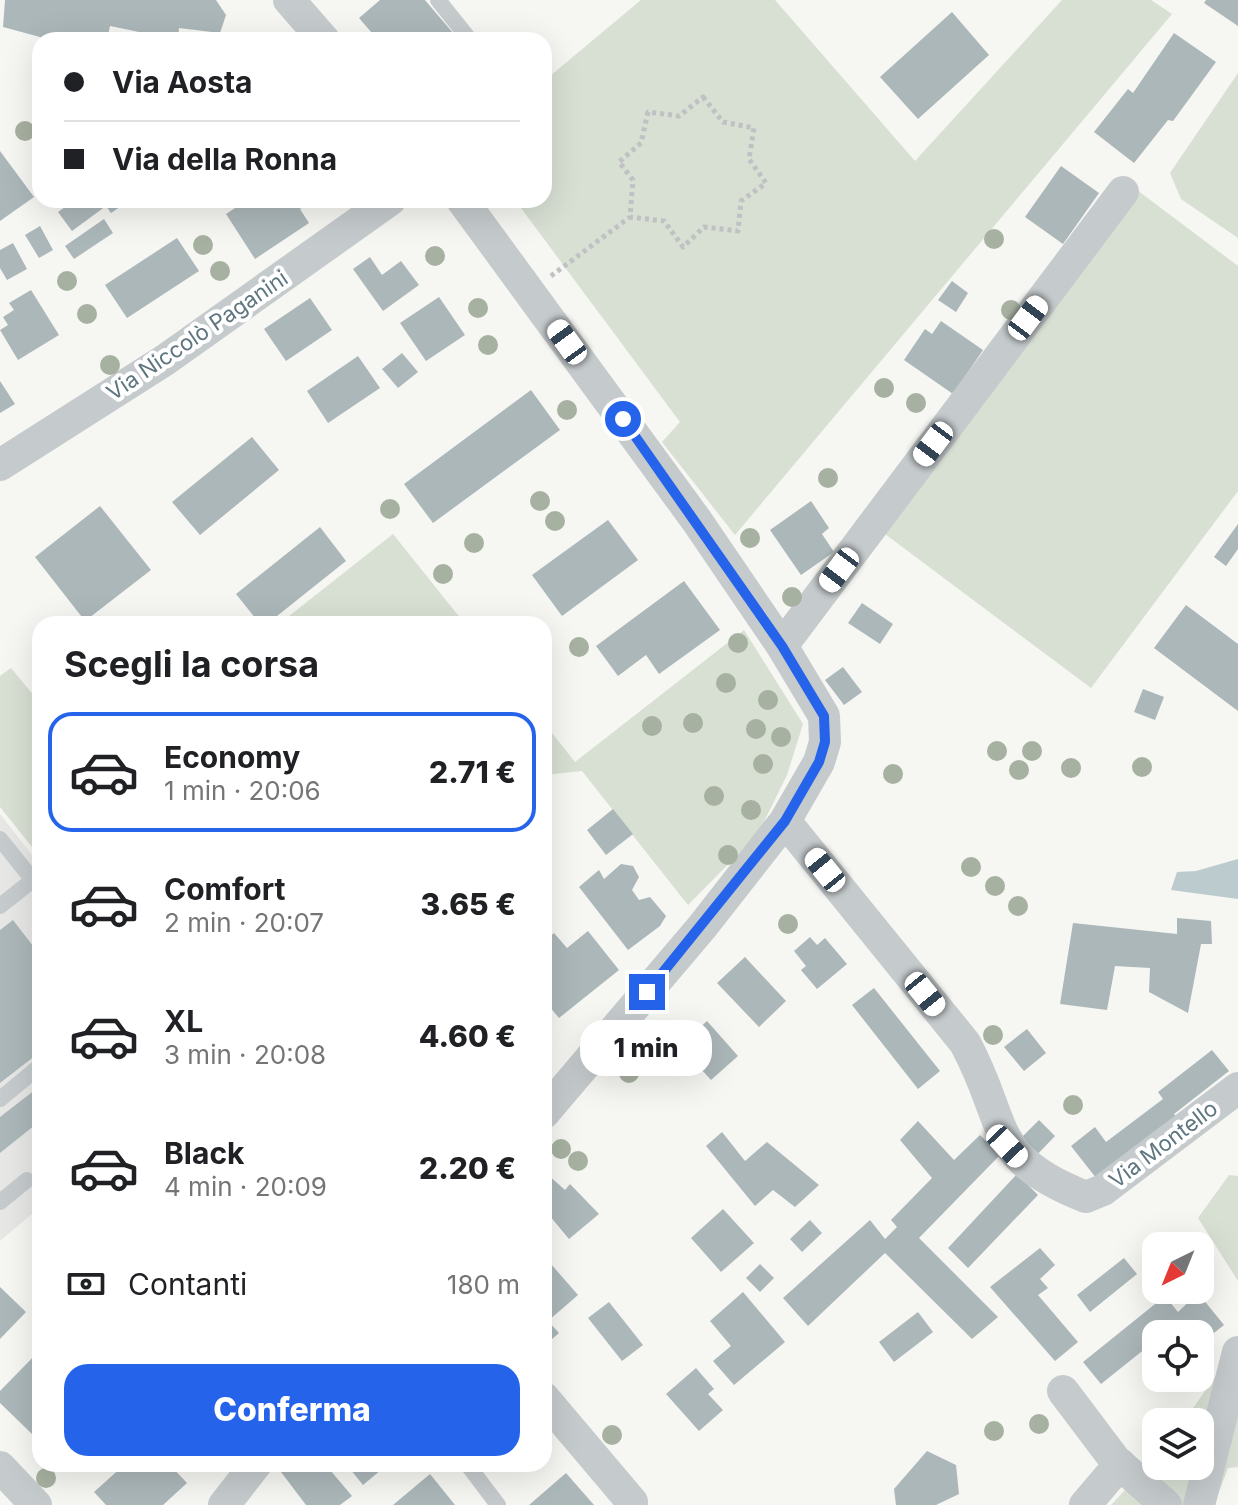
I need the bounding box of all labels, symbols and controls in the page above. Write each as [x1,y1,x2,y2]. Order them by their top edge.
text: Via Aosta [112,64,253,100]
text: Via della Ronna [112,141,337,177]
street label: Via Niccolò Paganini [101,265,293,405]
car [1004,292,1052,344]
car [543,316,591,368]
route start [605,401,641,437]
car [909,418,957,470]
car [815,544,863,596]
text: Scegli la corsa [64,642,319,686]
icon: car [68,736,140,808]
text: Economy [164,739,300,775]
text: 2.71 € [429,754,516,790]
text: 1 min · 20:06 [164,775,321,806]
car [801,844,849,896]
icon: car [68,868,140,940]
text: Comfort [164,871,285,907]
text: 3.65 € [421,886,516,922]
text: 2 min · 20:07 [164,907,324,938]
car [901,968,949,1020]
route end [629,974,665,1010]
icon: car [68,1000,140,1072]
text: XL [164,1003,203,1039]
text: 4.60 € [419,1018,516,1054]
callout: 1 min [581,1020,713,1076]
text: 1 min [613,1032,679,1063]
text: 3 min · 20:08 [164,1039,326,1070]
street label: Via Montello [1104,1095,1222,1193]
car [982,1120,1032,1172]
icon: car [68,1132,140,1204]
text: Black [164,1135,244,1171]
text: 2.20 € [419,1150,516,1186]
text: 4 min · 20:09 [164,1171,327,1202]
north arrow [1142,1232,1214,1304]
map controls [1142,1232,1214,1480]
icon: cash [64,1262,108,1306]
text: Contanti [128,1266,247,1302]
text: 180 m [447,1269,520,1300]
button: locate [1142,1320,1214,1392]
button: Conferma [64,1364,520,1456]
button: layers [1142,1408,1214,1480]

